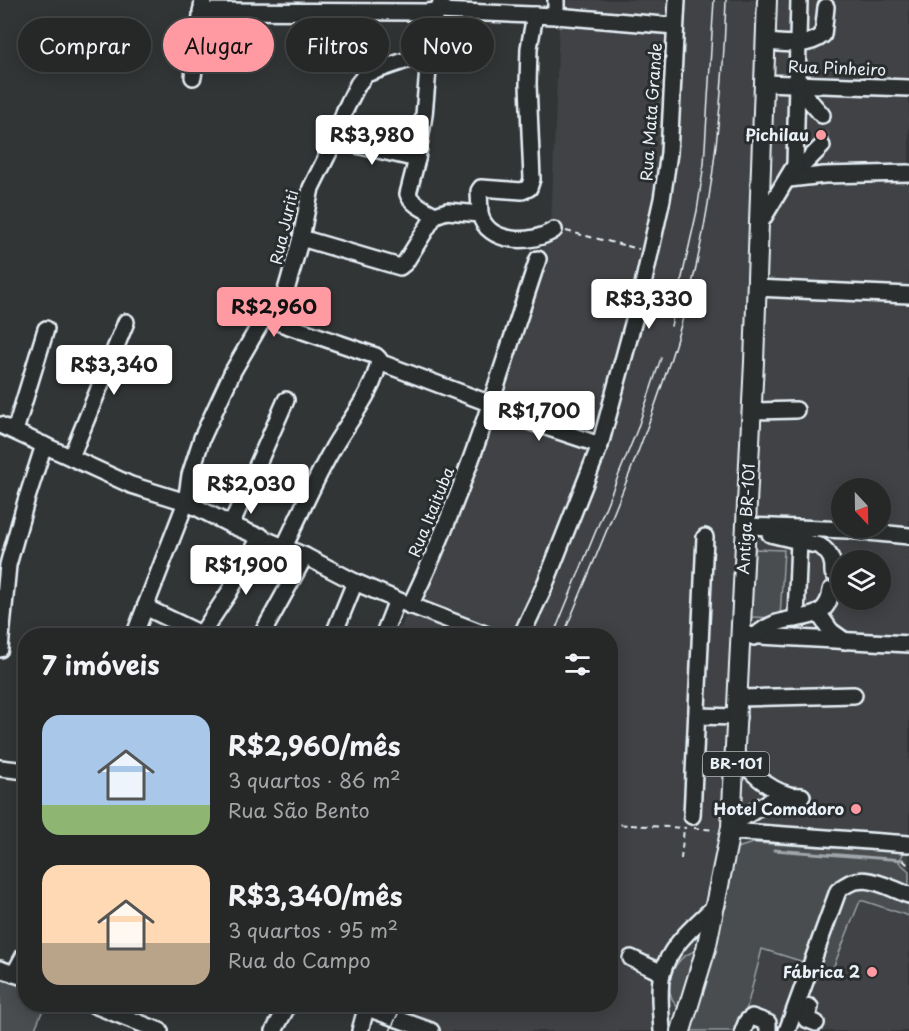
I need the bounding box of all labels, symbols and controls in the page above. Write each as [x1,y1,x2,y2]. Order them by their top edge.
chip: Comprar [18,18,151,72]
chip: Alugar [163,18,274,72]
chip: Filtros [286,18,389,72]
chip: Novo [401,18,494,72]
street label: Rua Mata Grande [633,42,667,182]
street label: Rua Pinheiro [787,53,887,81]
pin: R$3,980 [317,115,427,166]
text: R$3,980 [330,119,414,149]
place label: Pichilau [745,122,809,146]
marker: Pichilau [814,128,828,142]
street label: Rua Juriti [263,187,303,267]
pin: R$3,330 [594,279,704,330]
text: R$3,330 [605,283,693,313]
pin: R$2,960 [219,287,329,338]
text: R$2,960 [231,291,317,321]
pin: R$3,340 [59,345,169,396]
text: R$3,340 [70,349,158,379]
pin: R$1,700 [484,391,594,442]
text: R$1,700 [498,395,580,425]
street label: Rua Itaituba [401,463,459,560]
street label: Antiga BR-101 [730,463,760,575]
pin: R$2,030 [196,464,306,515]
text: R$2,030 [207,468,295,498]
north arrow [831,478,891,538]
map controls [831,478,891,610]
pin: R$1,900 [191,545,301,596]
text: R$1,900 [204,549,288,579]
button: layers [831,550,891,610]
text: 7 imóveis [42,645,160,684]
icon: filters [561,648,594,681]
text: R$2,960/mês [228,726,400,765]
icon: home [90,739,162,811]
road number: BR-101 [703,752,769,776]
text: 3 quartos · 86 m² [228,765,401,795]
text: Rua São Bento [228,795,370,825]
place label: Hotel Comodoro [713,796,844,820]
marker: Hotel Comodoro [849,802,863,816]
text: R$3,340/mês [228,876,402,915]
icon: home [90,889,162,961]
text: 3 quartos · 95 m² [228,915,398,945]
text: Rua do Campo [228,945,371,975]
place label: Fábrica 2 [783,959,860,983]
marker: Fábrica 2 [865,965,879,979]

